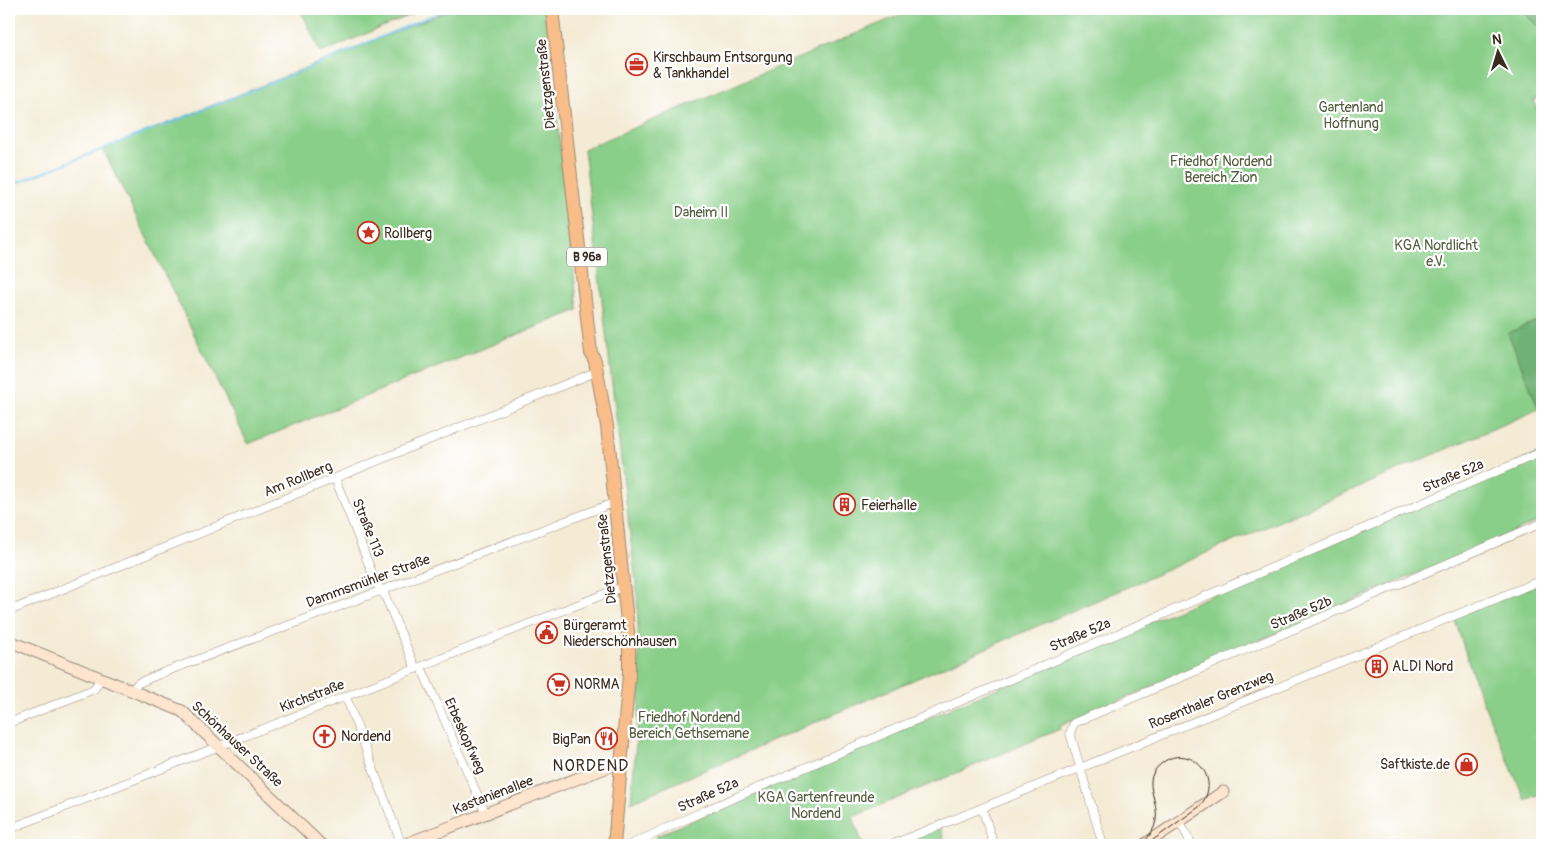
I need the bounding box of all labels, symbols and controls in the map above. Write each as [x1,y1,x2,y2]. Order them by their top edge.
north arrow [1474,28,1524,78]
text: N [1491,31,1502,48]
street label: Dietzgenstraße [533,38,559,130]
place label: Kirschbaum Entsorgung & Tankhandel [653,49,793,82]
office icon: Kirschbaum Entsorgung & Tankhandel [625,53,649,77]
park label: Gartenland Hoffnung [1318,99,1384,132]
park label: Friedhof Nordend Bereich Zion [1170,153,1272,186]
park label: Daheim II [674,204,728,221]
place icon: Rollberg [356,221,380,245]
place label: Rollberg [384,225,432,242]
park label: KGA Nordlicht e.V. [1394,237,1478,270]
road number: B 96a [567,248,607,266]
street label: Straße 52a [1420,456,1486,496]
street label: Am Rollberg [261,458,335,500]
building icon: Feierhalle [833,493,857,517]
street label: Straße 113 [349,496,387,560]
place label: Feierhalle [861,497,917,514]
street label: Dietzgenstraße [594,513,620,605]
street label: Dammsmühler Straße [304,551,432,611]
street label: Straße 52b [1268,592,1334,634]
street label: Straße 52a [1047,615,1113,655]
place label: Bürgeramt Niederschönhausen [563,617,677,650]
public building icon: Bürgeramt Niederschönhausen [535,621,559,645]
building icon: ALDI Nord [1364,654,1388,678]
place label: ALDI Nord [1392,658,1453,675]
street label: Rosenthaler Grenzweg [1146,667,1276,733]
supermarket icon: NORMA [546,672,570,696]
street label: Kirchstraße [277,676,347,716]
place label: NORMA [574,676,620,693]
street label: Erbeskopfweg [441,695,489,777]
street label: Schönhauser Straße [188,697,286,791]
park label: Friedhof Nordend Bereich Gethsemane [629,709,749,742]
church icon: Nordend [313,724,337,748]
restaurant icon: BigPan [595,727,619,751]
place label: Nordend [341,728,391,745]
place label: BigPan [552,731,591,748]
shop icon: Saftkiste.de [1454,752,1478,776]
district label: NORDEND [553,756,629,776]
place label: Saftkiste.de [1380,756,1450,773]
street label: Kastanienallee [450,772,536,818]
street label: Straße 52a [675,774,741,816]
park label: KGA Gartenfreunde Nordend [758,789,875,822]

